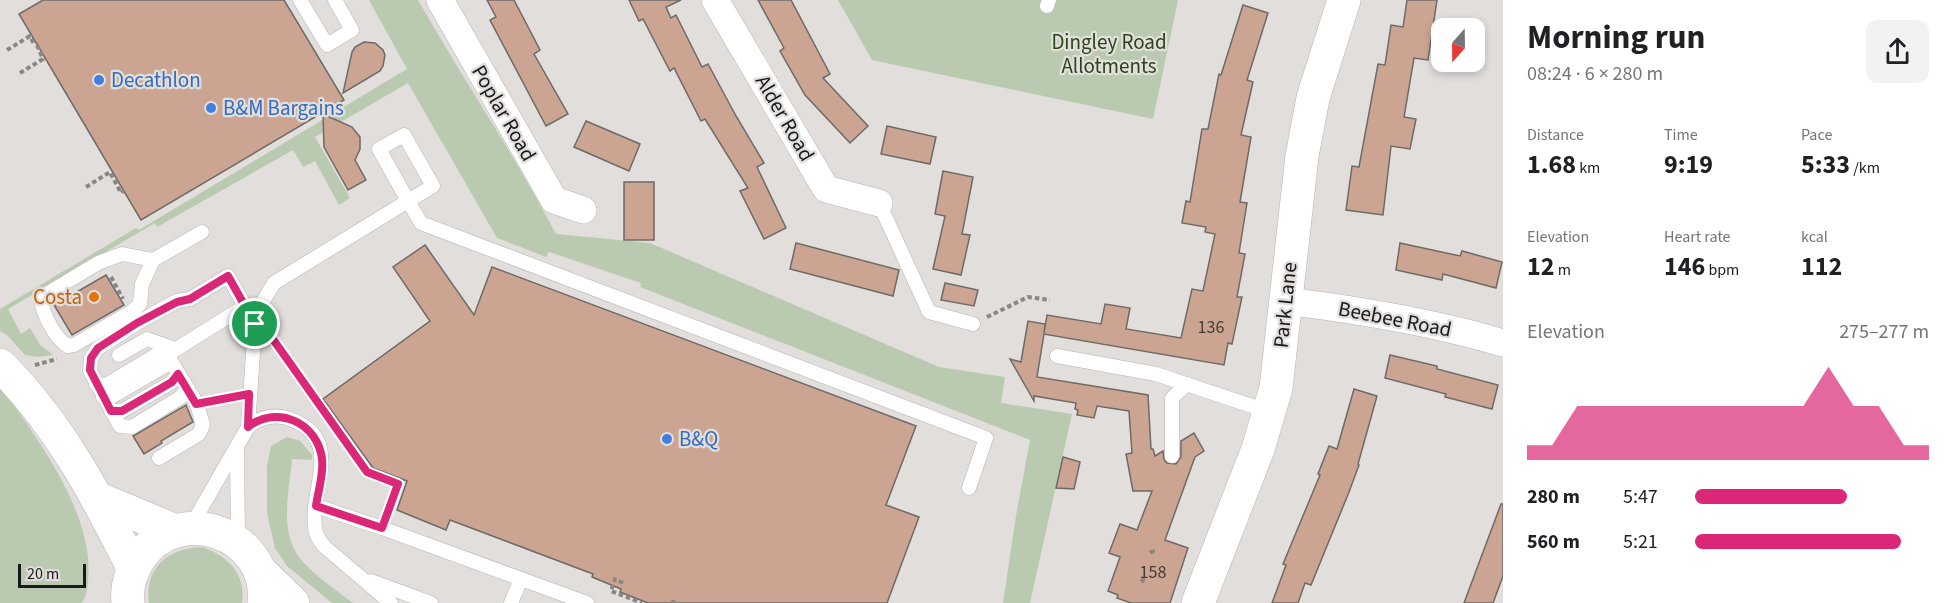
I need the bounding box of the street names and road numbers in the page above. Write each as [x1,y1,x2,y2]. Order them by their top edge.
street label: Poplar Road [464,59,544,167]
street label: Alder Road [748,69,822,167]
street label: Park Lane [1266,261,1304,349]
street label: Beebee Road [1336,293,1454,345]

